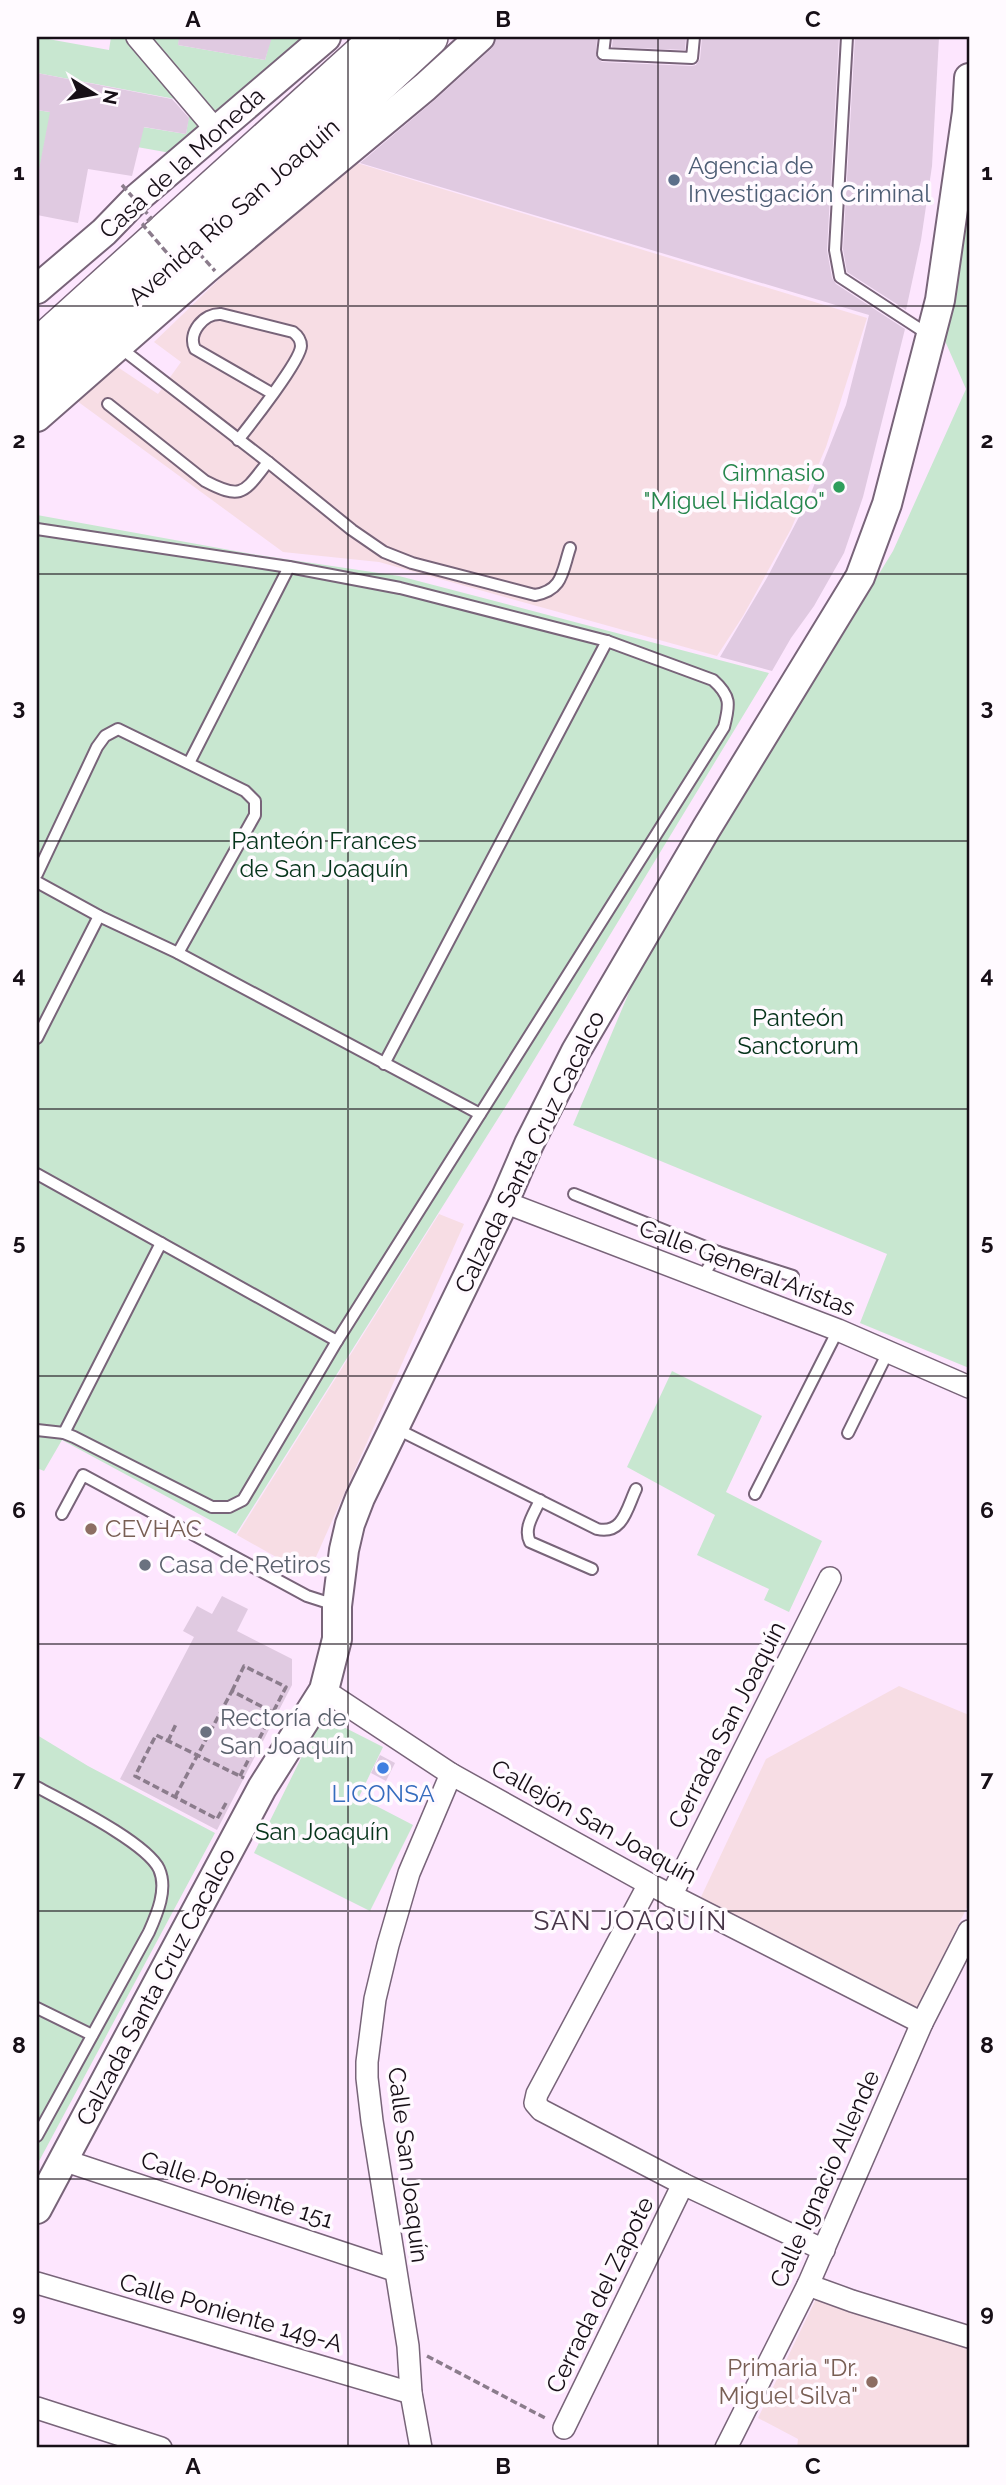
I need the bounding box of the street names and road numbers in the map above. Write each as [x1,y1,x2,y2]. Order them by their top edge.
street label: Casa de la Moneda [93,81,270,244]
street label: Avenida Río San Joaquín [122,112,345,311]
street label: Calzada Santa Cruz Cacalco [448,1006,611,1298]
street label: Calle General Aristas [635,1213,859,1322]
street label: Cerrada San Joaquín [662,1616,791,1833]
street label: Callejón San Joaquín [486,1753,702,1890]
street label: Calzada Santa Cruz Cacalco [70,1843,241,2131]
street label: Calle San Joaquín [382,2065,435,2264]
street label: Calle Ignacio Allende [764,2066,886,2292]
street label: Calle Poniente 151 [137,2145,337,2234]
street label: Cerrada del Zapote [540,2192,660,2398]
street label: Calle Poniente 149-A [116,2267,346,2358]

